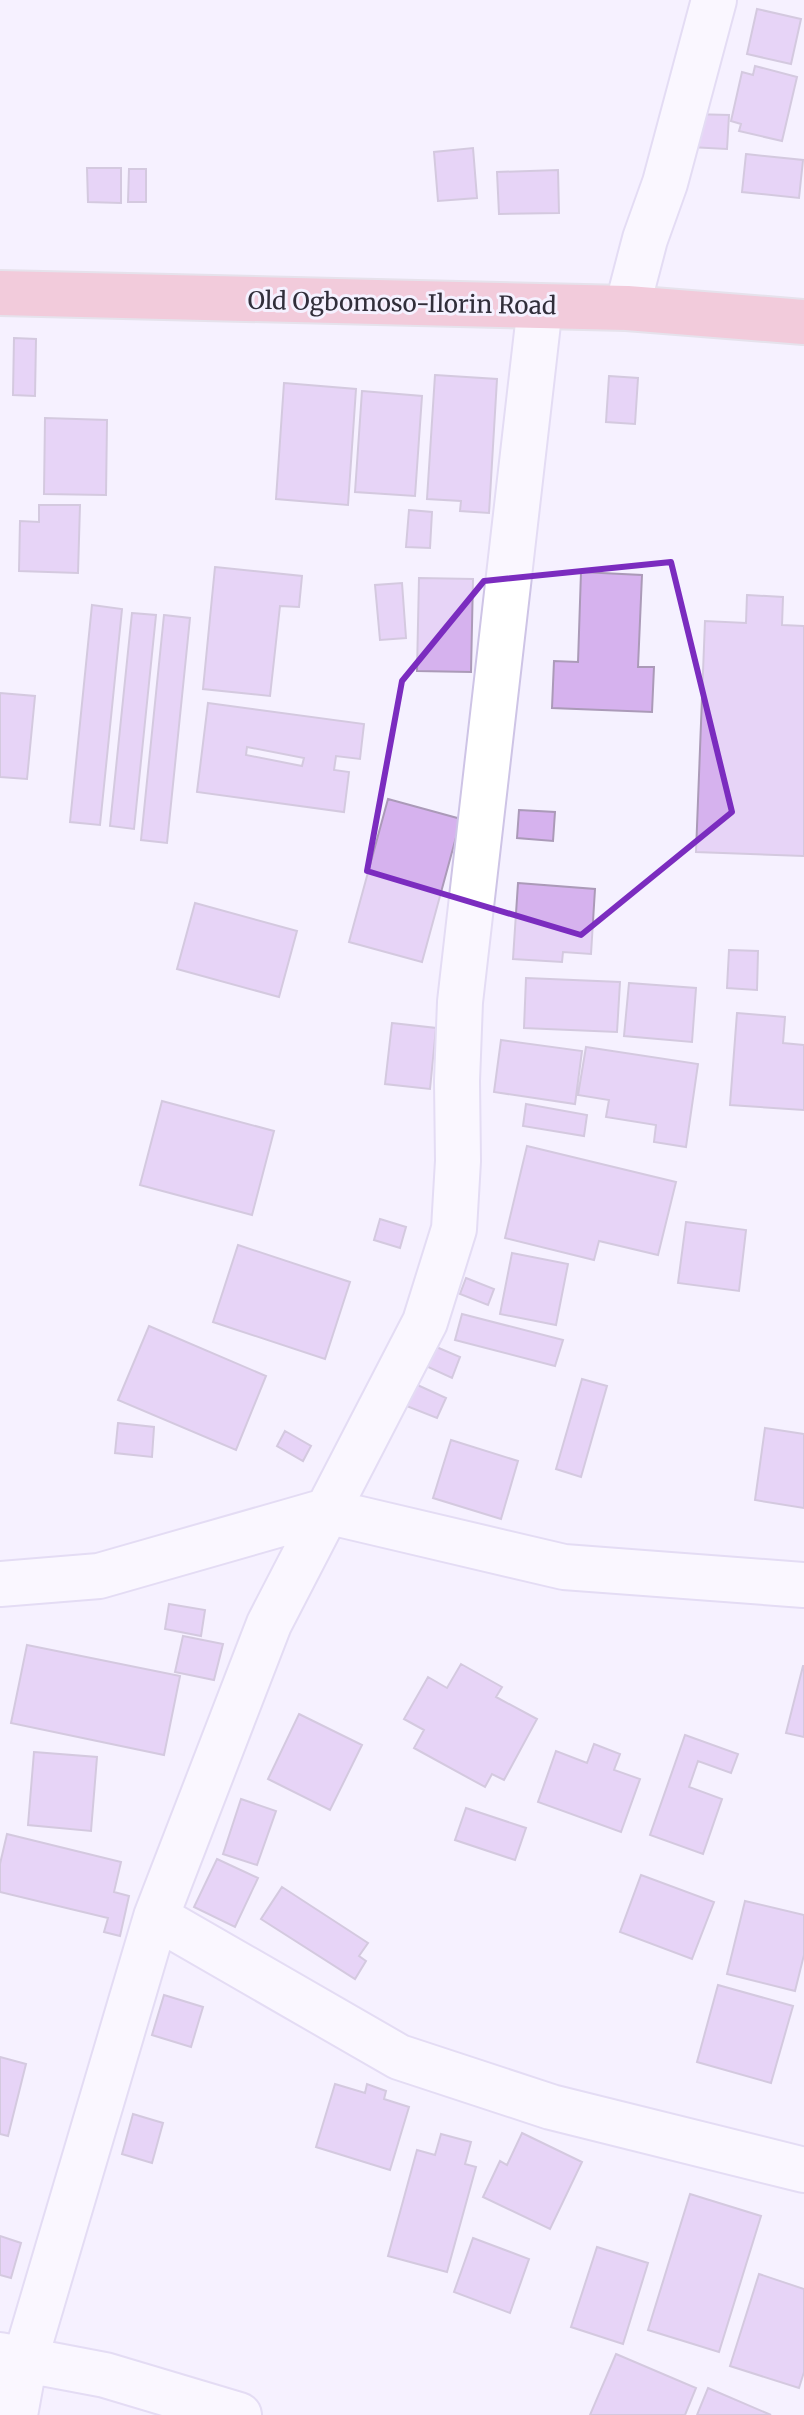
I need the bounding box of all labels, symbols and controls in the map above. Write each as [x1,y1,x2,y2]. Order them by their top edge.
street label: Old Ogbomoso-Ilorin Road [247,285,557,321]

